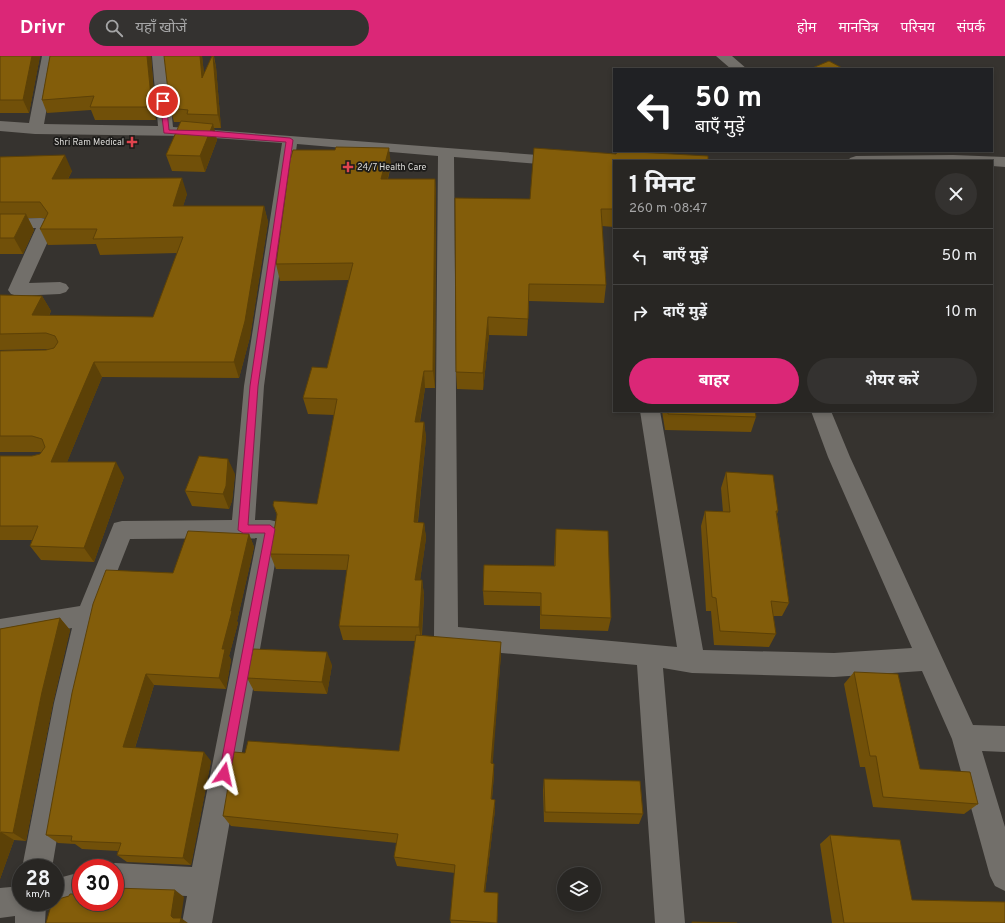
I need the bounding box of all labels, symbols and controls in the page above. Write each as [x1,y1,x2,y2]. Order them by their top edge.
search box [89,10,369,46]
text: Drivr [20,16,65,40]
icon: search [103,17,125,39]
text: यहाँ खोजें [135,19,187,38]
text: होम [797,20,816,37]
text: मानचित्र [838,20,879,37]
text: परिचय [901,20,935,37]
text: संपर्क [957,20,985,37]
text: 50 m [695,81,762,117]
pin [146,84,180,118]
icon: left [629,84,681,136]
icon: arrive [152,90,174,112]
text: बाएँ मुड़ें [695,116,745,139]
place label: Shri Ram Medical [54,137,124,148]
marker: Shri Ram Medical [127,137,137,147]
marker: 24/7 Health Care [342,161,354,173]
place label: 24/7 Health Care [357,162,427,173]
text: 1 मिनट [629,171,695,201]
button: close [935,173,977,215]
text: 260 m · 08:47 [629,201,707,217]
icon: left [629,246,651,268]
text: बाएँ मुड़ें [663,247,708,266]
text: 50 m [942,247,977,266]
icon: right [629,302,651,324]
text: दाएँ मुड़ें [663,303,707,322]
text: 10 m [946,303,977,322]
button: बाहर [629,358,799,404]
button: शेयर करें [807,358,977,404]
position arrow [203,753,245,795]
speed limit sign: 30 [72,859,124,911]
text: 28 [26,867,50,893]
map controls [557,867,601,911]
button: layers [557,867,601,911]
text: km/h [26,888,50,901]

